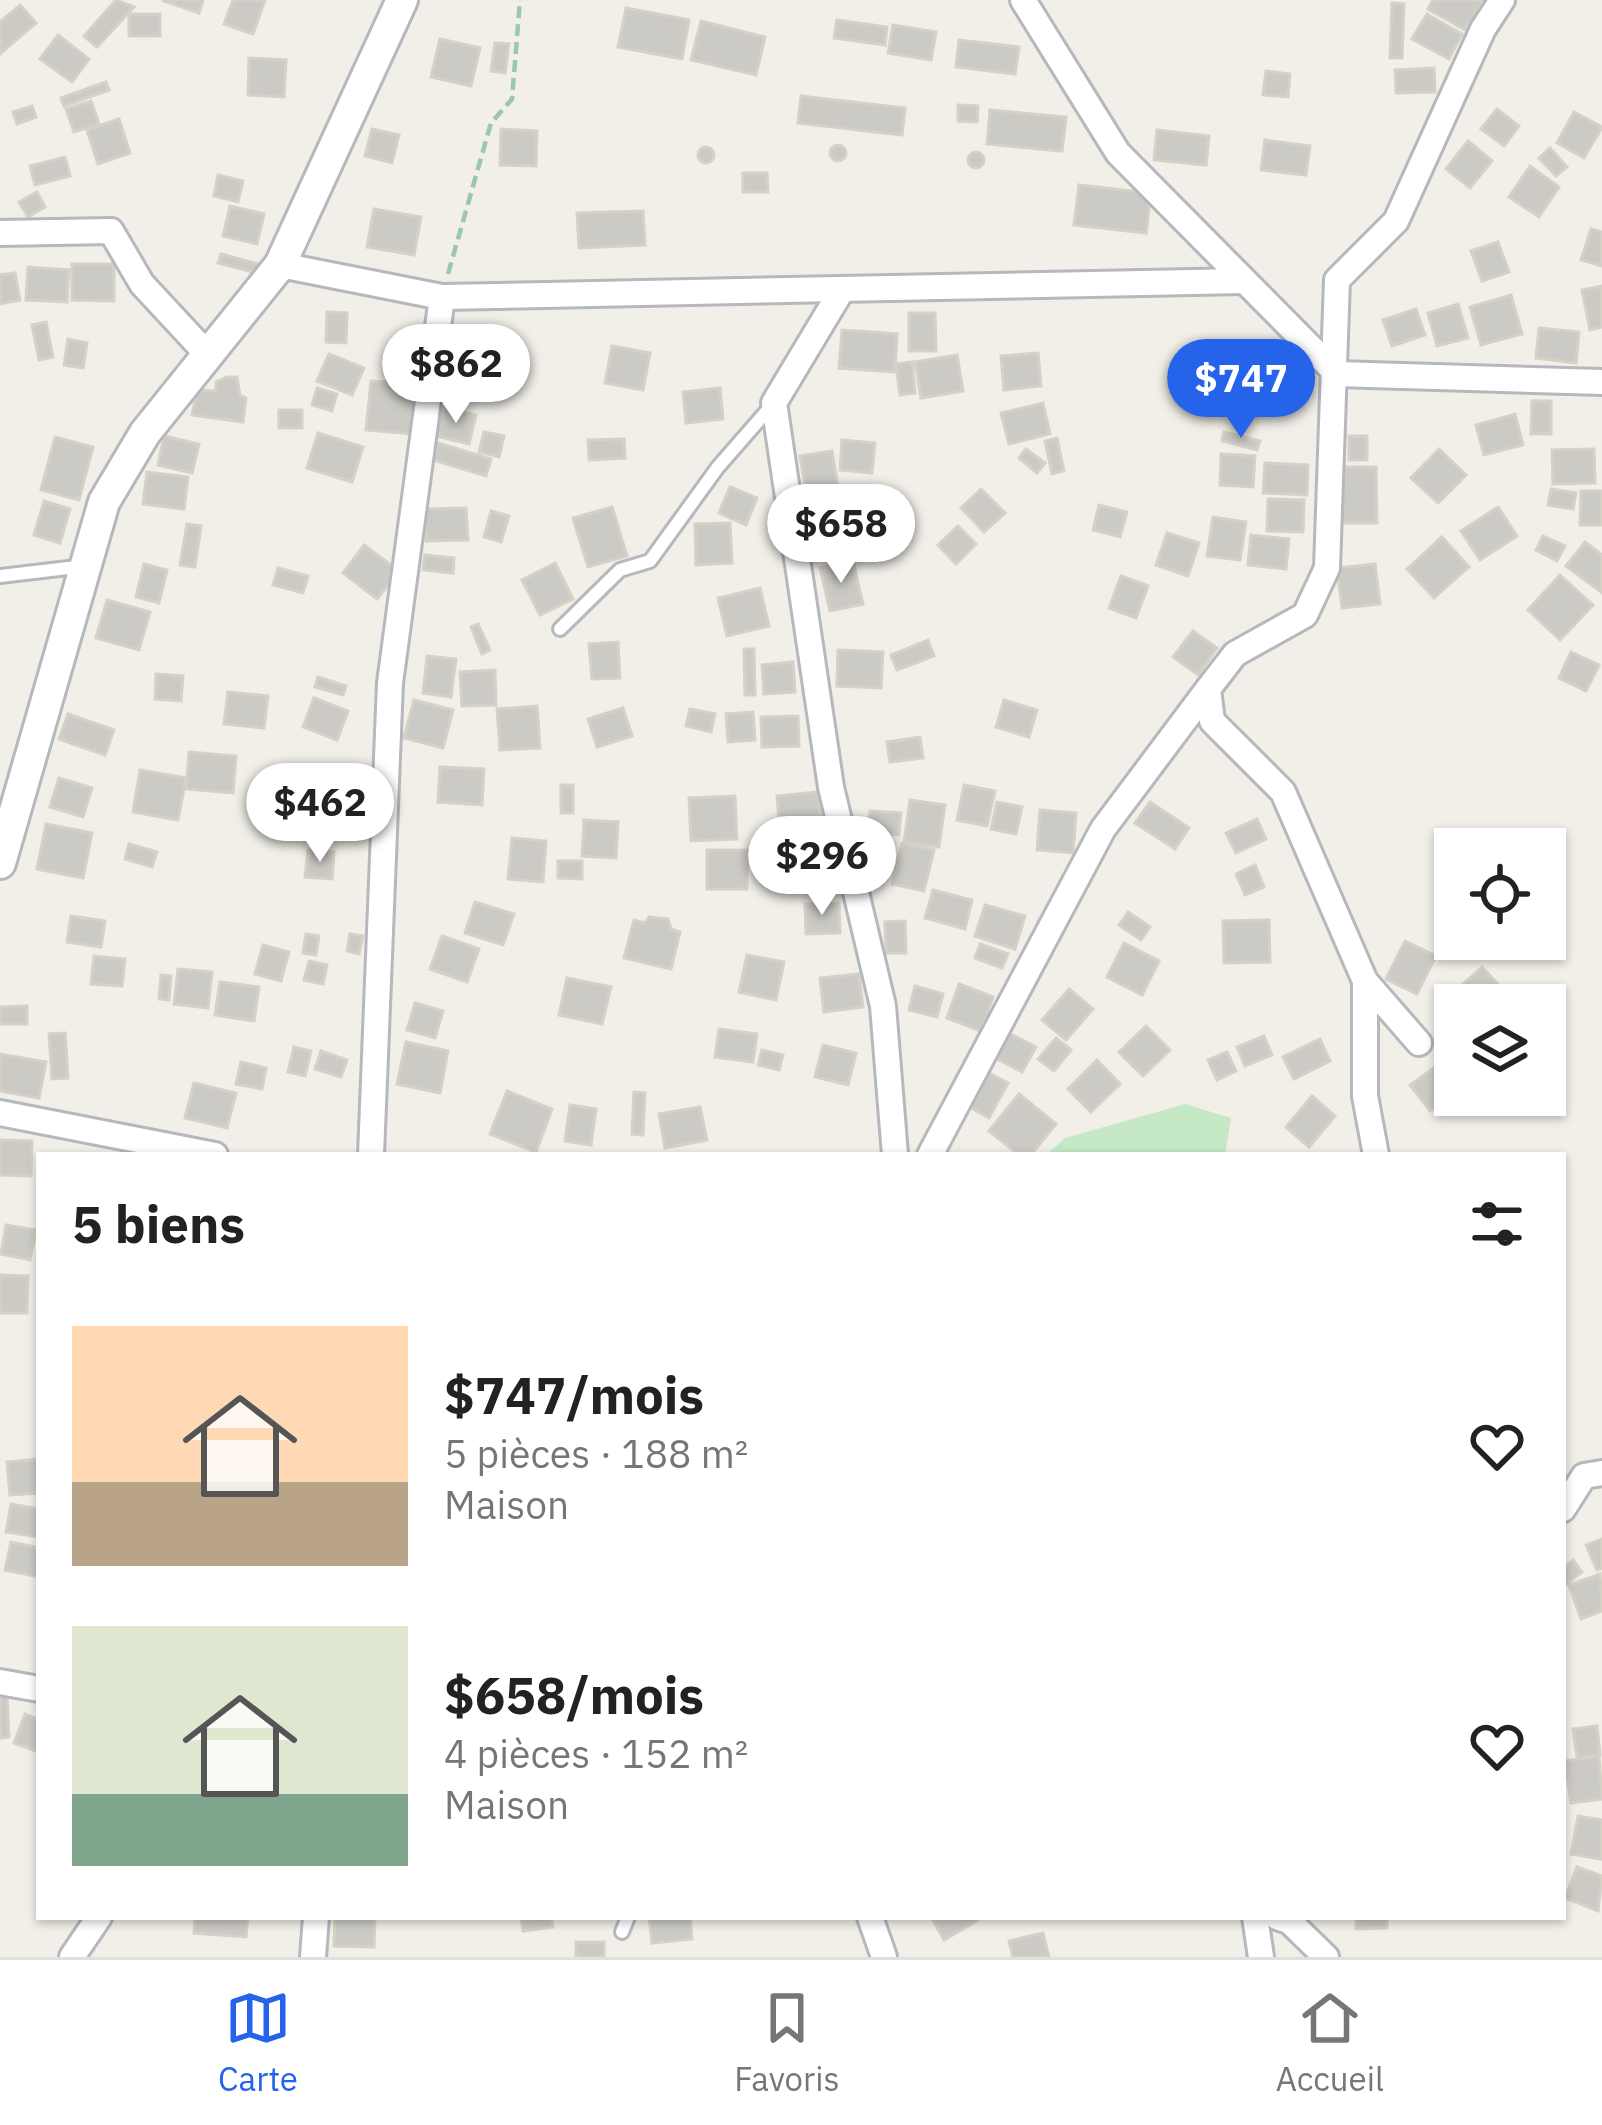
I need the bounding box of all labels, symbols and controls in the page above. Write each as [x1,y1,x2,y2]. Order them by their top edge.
pin: $862 [385,324,527,426]
text: $862 [409,337,503,388]
pin: $747 [1170,339,1312,441]
text: $747 [1194,352,1288,403]
pin: $658 [770,484,912,586]
text: $658 [794,497,888,548]
pin: $462 [249,763,391,865]
text: $462 [273,776,367,827]
pin: $296 [751,816,893,918]
map controls [1434,828,1566,1116]
button: locate [1434,828,1566,960]
text: $296 [775,829,869,880]
button: layers [1434,984,1566,1116]
text: 5 biens [72,1191,245,1257]
icon: filters [1464,1191,1530,1257]
text: $747/mois [444,1362,704,1428]
icon: home [168,1374,312,1518]
icon: heart [1464,1413,1530,1479]
text: 5 pièces · 188 m² [444,1428,748,1479]
text: Maison [444,1479,569,1530]
text: $658/mois [444,1662,704,1728]
icon: home [168,1674,312,1818]
icon: heart [1464,1713,1530,1779]
text: 4 pièces · 152 m² [444,1728,748,1779]
text: Maison [444,1779,569,1830]
tab: Carte [218,1985,298,2100]
tab: Favoris [734,1985,840,2100]
tab: Accueil [1276,1985,1384,2100]

